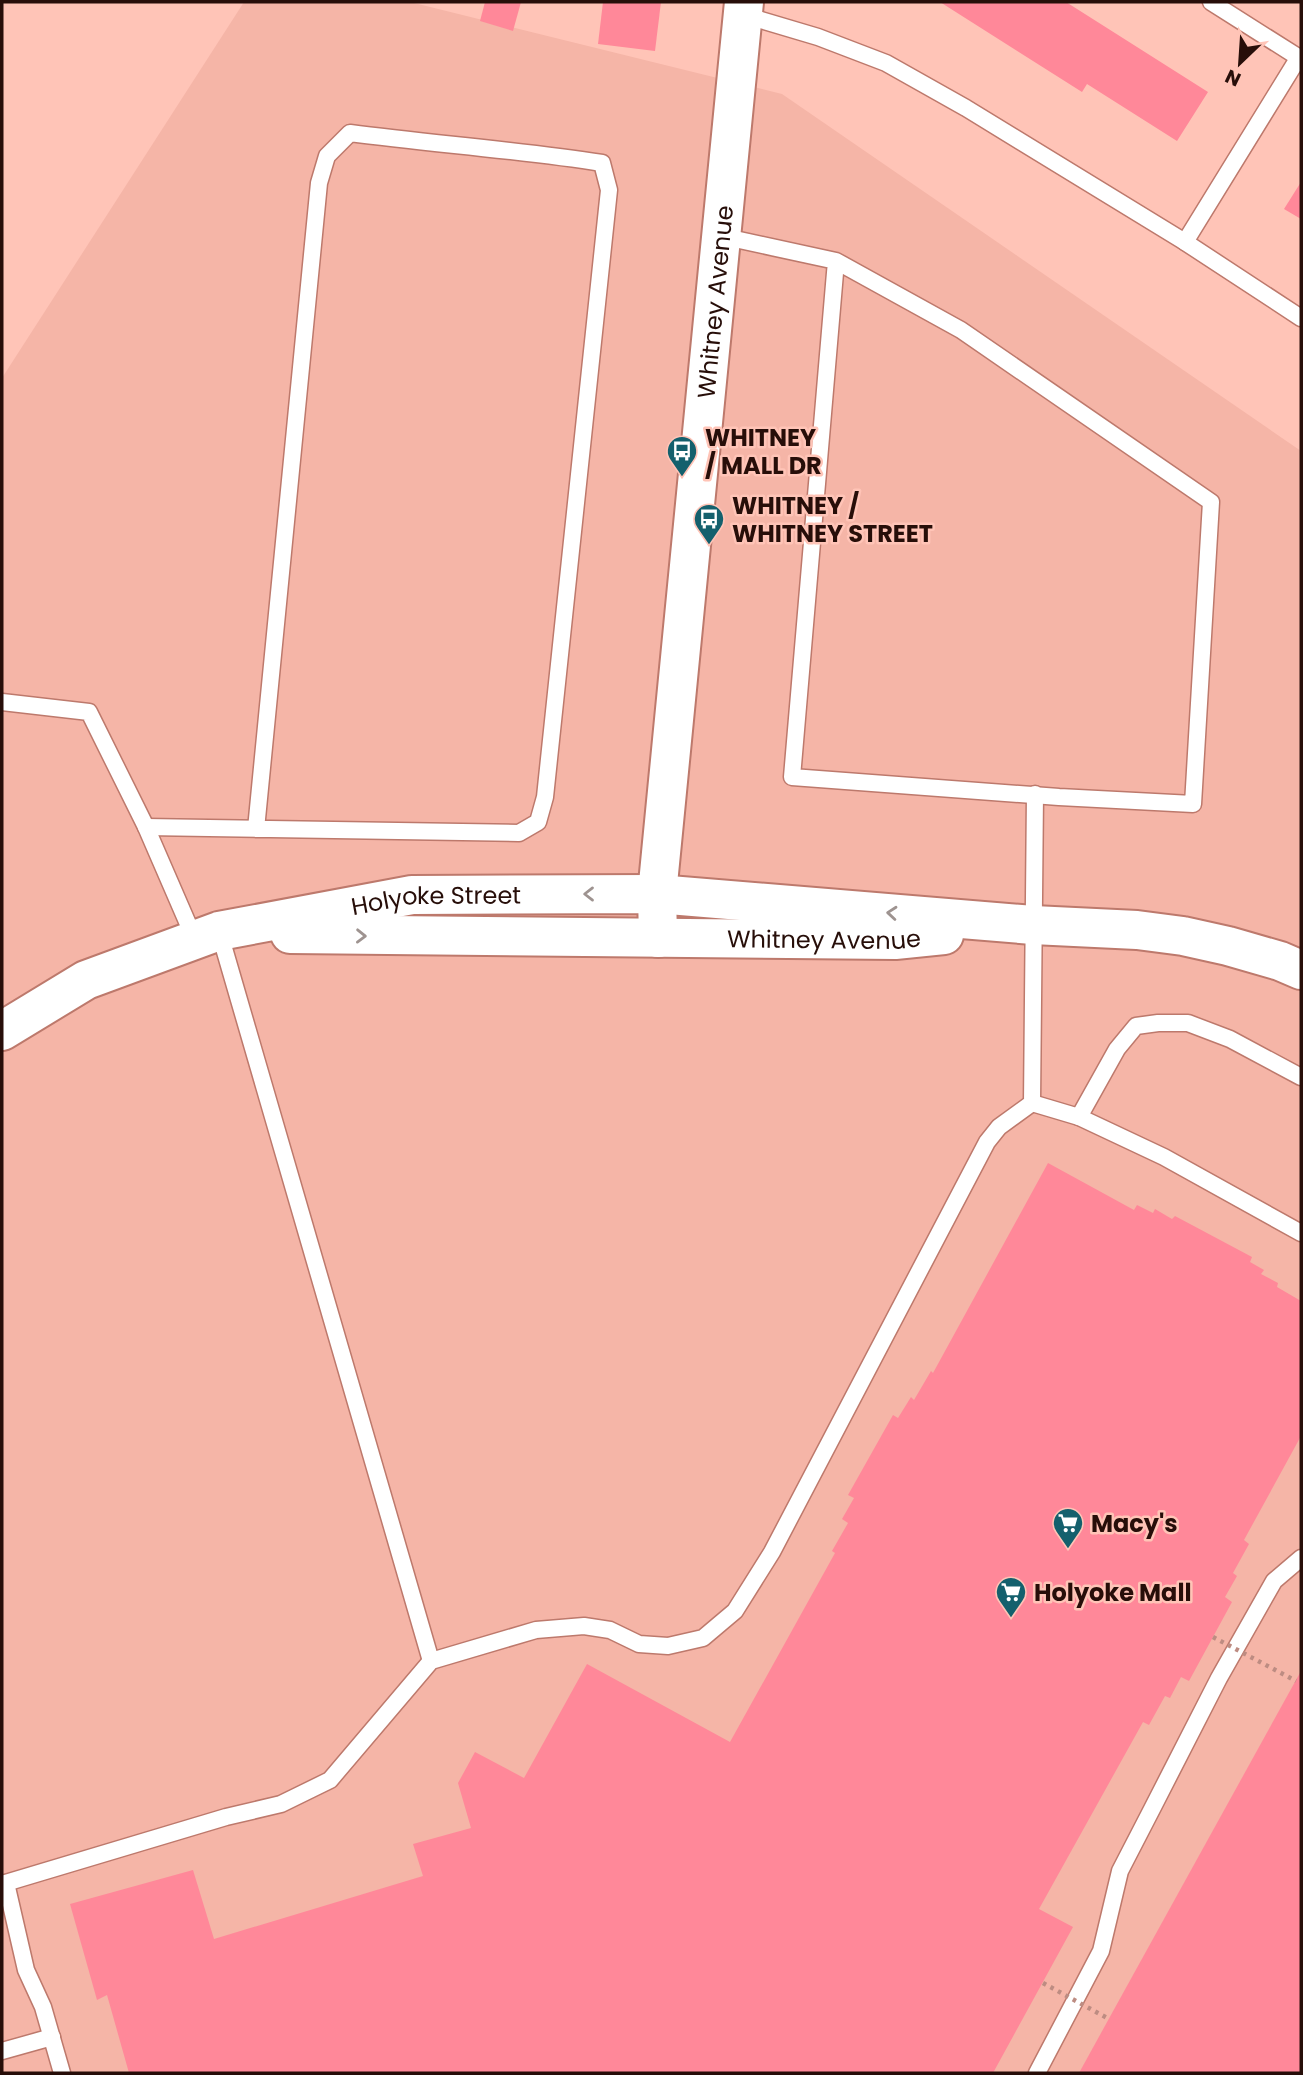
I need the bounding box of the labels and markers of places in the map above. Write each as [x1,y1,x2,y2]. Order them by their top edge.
place label: WHITNEY / MALL DR [705,421,822,482]
bus stop icon: WHITNEY / MALL DR [665,434,699,478]
place label: WHITNEY / WHITNEY STREET [732,489,933,550]
bus stop icon: WHITNEY / WHITNEY STREET [692,502,726,546]
supermarket icon: Macy's [1051,1506,1085,1550]
place label: Macy's [1091,1507,1178,1540]
supermarket icon: Holyoke Mall [994,1575,1028,1619]
place label: Holyoke Mall [1034,1576,1192,1609]

